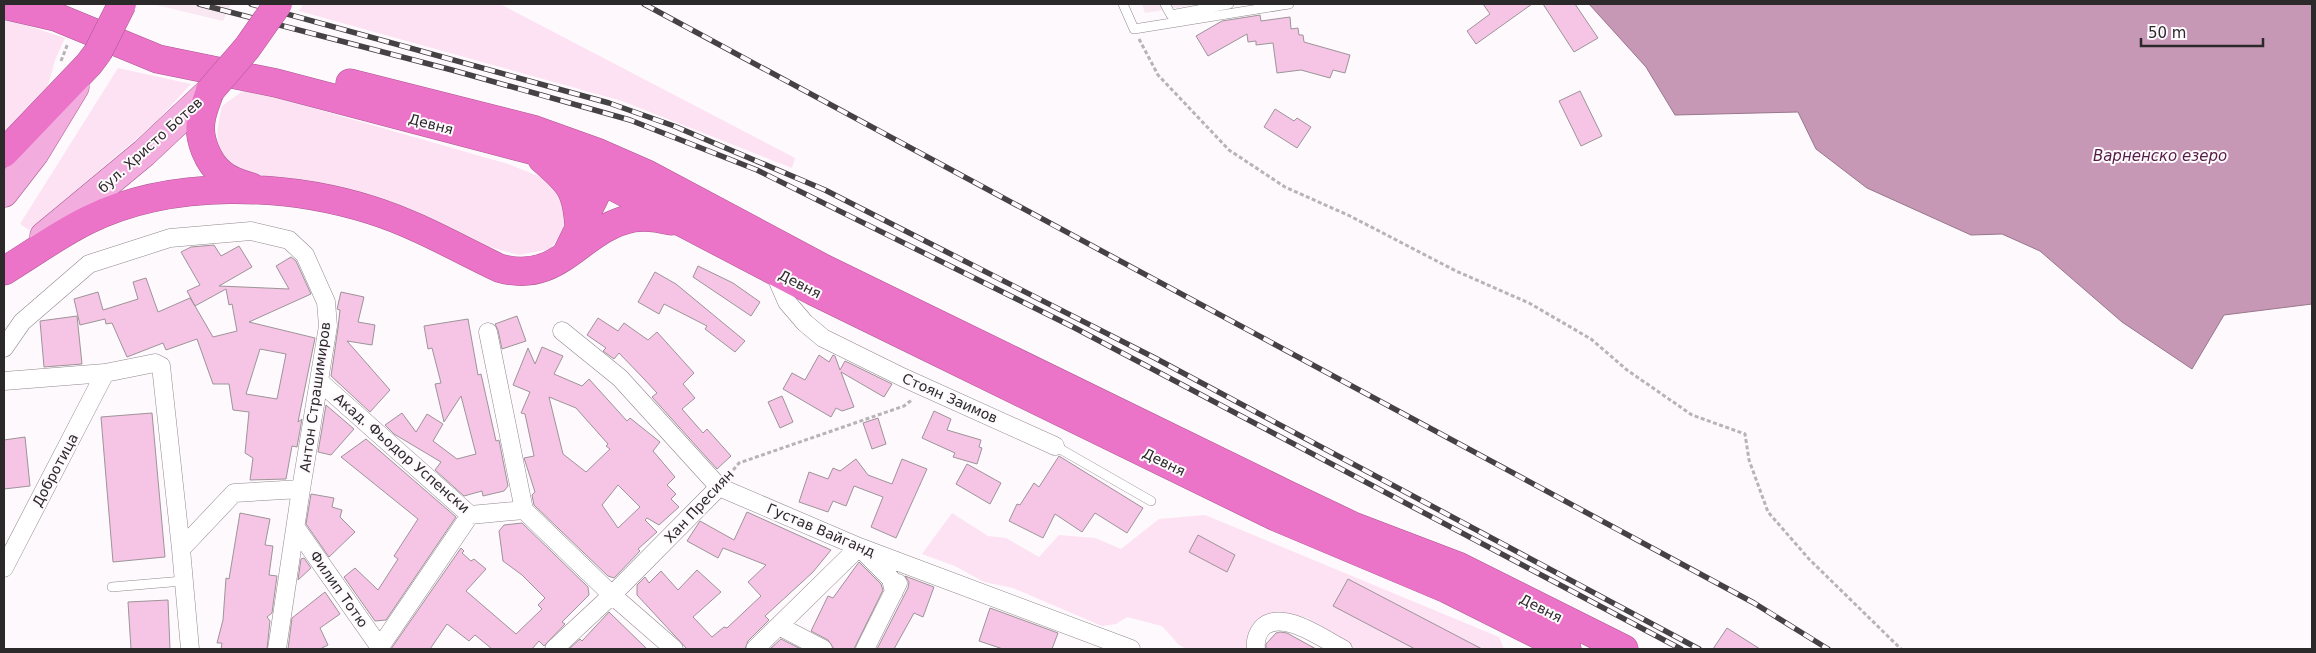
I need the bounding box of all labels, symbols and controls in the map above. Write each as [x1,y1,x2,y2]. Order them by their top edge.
scale bar [2141,15,2264,47]
text: 50 m [2148,24,2186,42]
street label: бул. Христо Ботев [95,94,205,196]
street label: Девня [407,110,455,138]
water label: Варненско езеро [2093,147,2227,165]
street label: Девня [776,267,824,301]
street label: Антон Страшимиров [297,321,333,473]
street label: Стоян Заимов [900,370,1000,426]
street label: Акад. Фьодор Успенски [331,390,473,516]
street label: Добротица [29,431,81,509]
street label: Девня [1140,445,1188,479]
street label: Хан Пресиян [661,466,737,546]
street label: Густав Вайганд [764,500,878,560]
street label: Филип Тотю [307,548,371,631]
street label: Девня [1517,591,1565,625]

